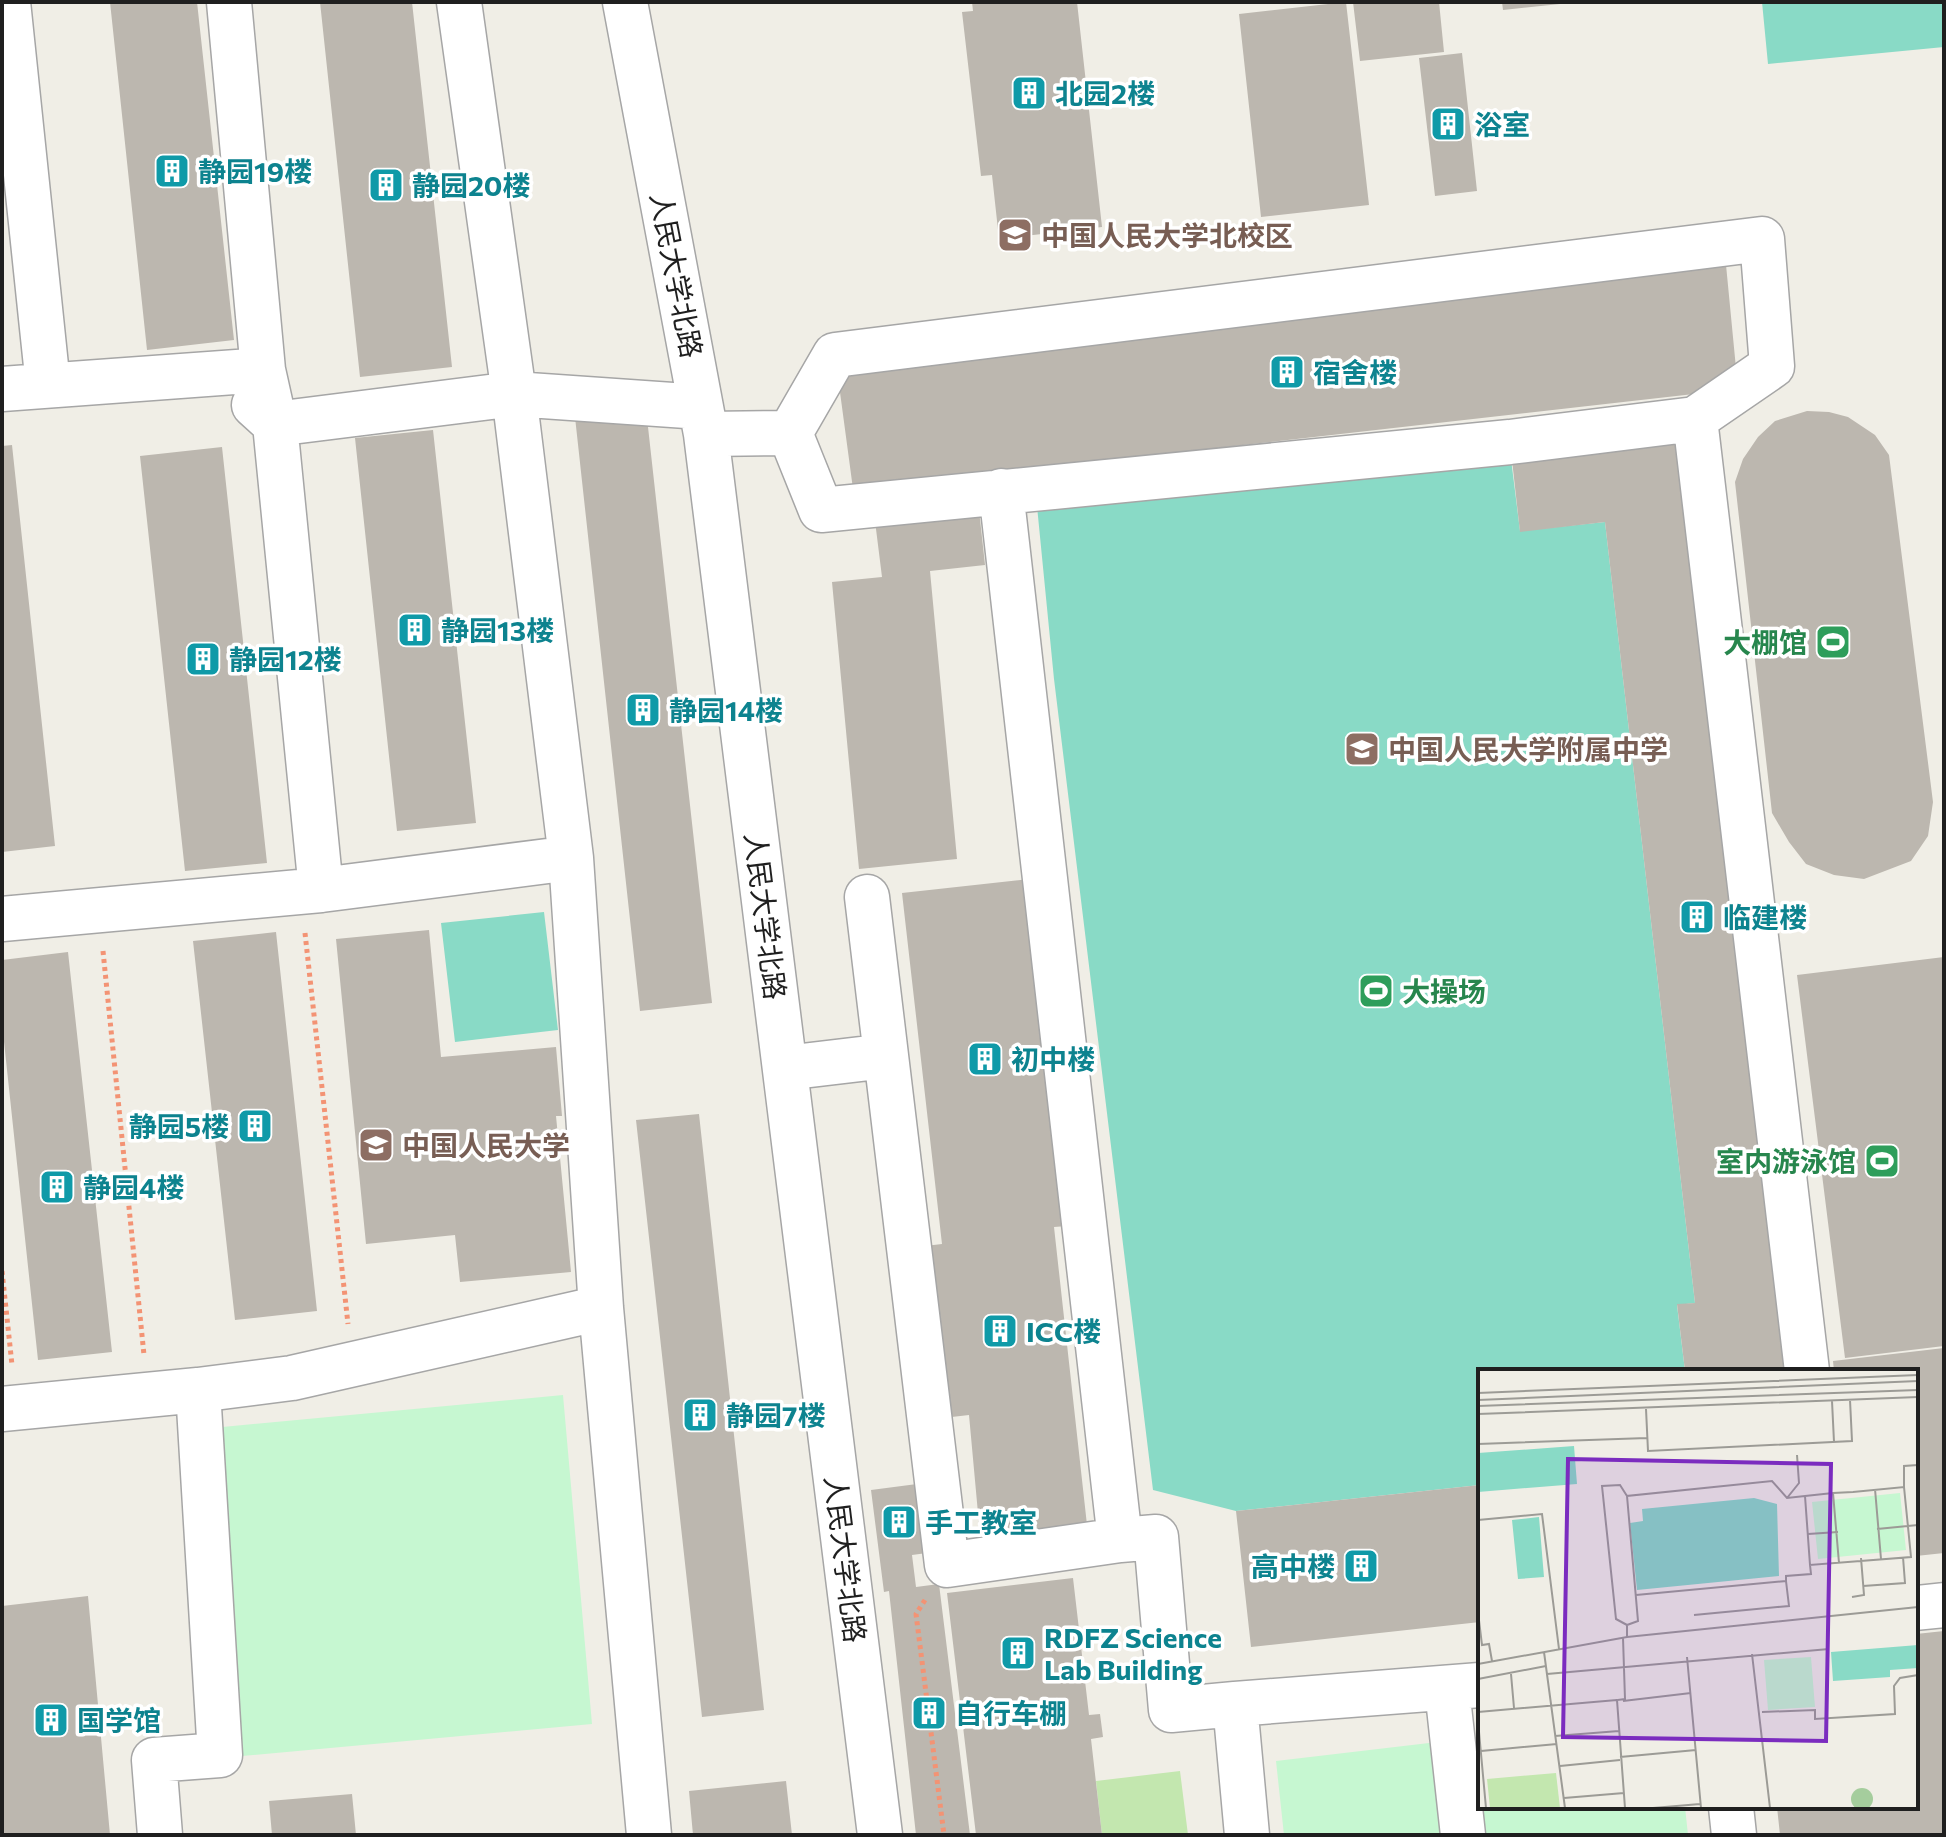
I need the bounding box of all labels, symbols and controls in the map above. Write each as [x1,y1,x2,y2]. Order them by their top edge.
building icon: 北园2楼 [1010,74,1048,112]
place label: 北园2楼 [1055,76,1155,110]
building icon: 浴室 [1429,105,1467,143]
place label: 浴室 [1474,107,1530,141]
building icon: 静园19楼 [153,152,191,190]
place label: 静园19楼 [198,154,312,188]
building icon: 静园20楼 [367,166,405,204]
place label: 静园20楼 [412,168,530,202]
street label: 人民大学北路 [644,189,710,361]
school or university icon: 中国人民大学北校区 [996,216,1034,254]
place label: 中国人民大学北校区 [1041,218,1293,252]
building icon: 宿舍楼 [1268,353,1306,391]
place label: 宿舍楼 [1313,355,1397,389]
building icon: 静园13楼 [396,611,434,649]
place label: 静园13楼 [441,613,554,647]
sports icon: 大棚馆 [1814,623,1852,661]
place label: 大棚馆 [1723,625,1807,659]
building icon: 静园12楼 [184,640,222,678]
place label: 静园12楼 [229,642,342,676]
building icon: 静园14楼 [624,691,662,729]
place label: 静园14楼 [669,693,783,727]
school or university icon: 中国人民大学附属中学 [1343,730,1381,768]
place label: 中国人民大学附属中学 [1388,732,1668,766]
street label: 人民大学北路 [739,831,793,1001]
building icon: 临建楼 [1678,898,1716,936]
place label: 临建楼 [1723,900,1807,934]
sports icon: 大操场 [1357,972,1395,1010]
place label: 大操场 [1402,974,1486,1008]
building icon: 初中楼 [966,1040,1004,1078]
place label: 初中楼 [1011,1042,1095,1076]
building icon: 静园5楼 [236,1107,274,1145]
place label: 静园5楼 [129,1109,229,1143]
school or university icon: 中国人民大学 [357,1126,395,1164]
place label: 中国人民大学 [402,1128,570,1162]
sports icon: 室内游泳馆 [1863,1142,1901,1180]
place label: 室内游泳馆 [1716,1144,1856,1178]
building icon: 静园4楼 [38,1168,76,1206]
place label: 静园4楼 [83,1170,184,1204]
building icon: ICC楼 [981,1312,1019,1350]
place label: ICC楼 [1026,1314,1101,1348]
inset map [1478,1369,1918,1809]
building icon: 静园7楼 [681,1396,719,1434]
place label: 静园7楼 [726,1398,825,1432]
street label: 人民大学北路 [819,1474,873,1644]
building icon: 手工教室 [880,1503,918,1541]
place label: 手工教室 [925,1505,1037,1539]
building icon: 高中楼 [1342,1547,1380,1585]
place label: 高中楼 [1251,1549,1335,1583]
place label: RDFZ Science Lab Building [1044,1620,1222,1686]
building icon: RDFZ Science Lab Building [999,1634,1037,1672]
building icon: 自行车棚 [910,1694,948,1732]
place label: 自行车棚 [955,1696,1067,1730]
building icon: 国学馆 [32,1701,70,1739]
place label: 国学馆 [77,1703,161,1737]

